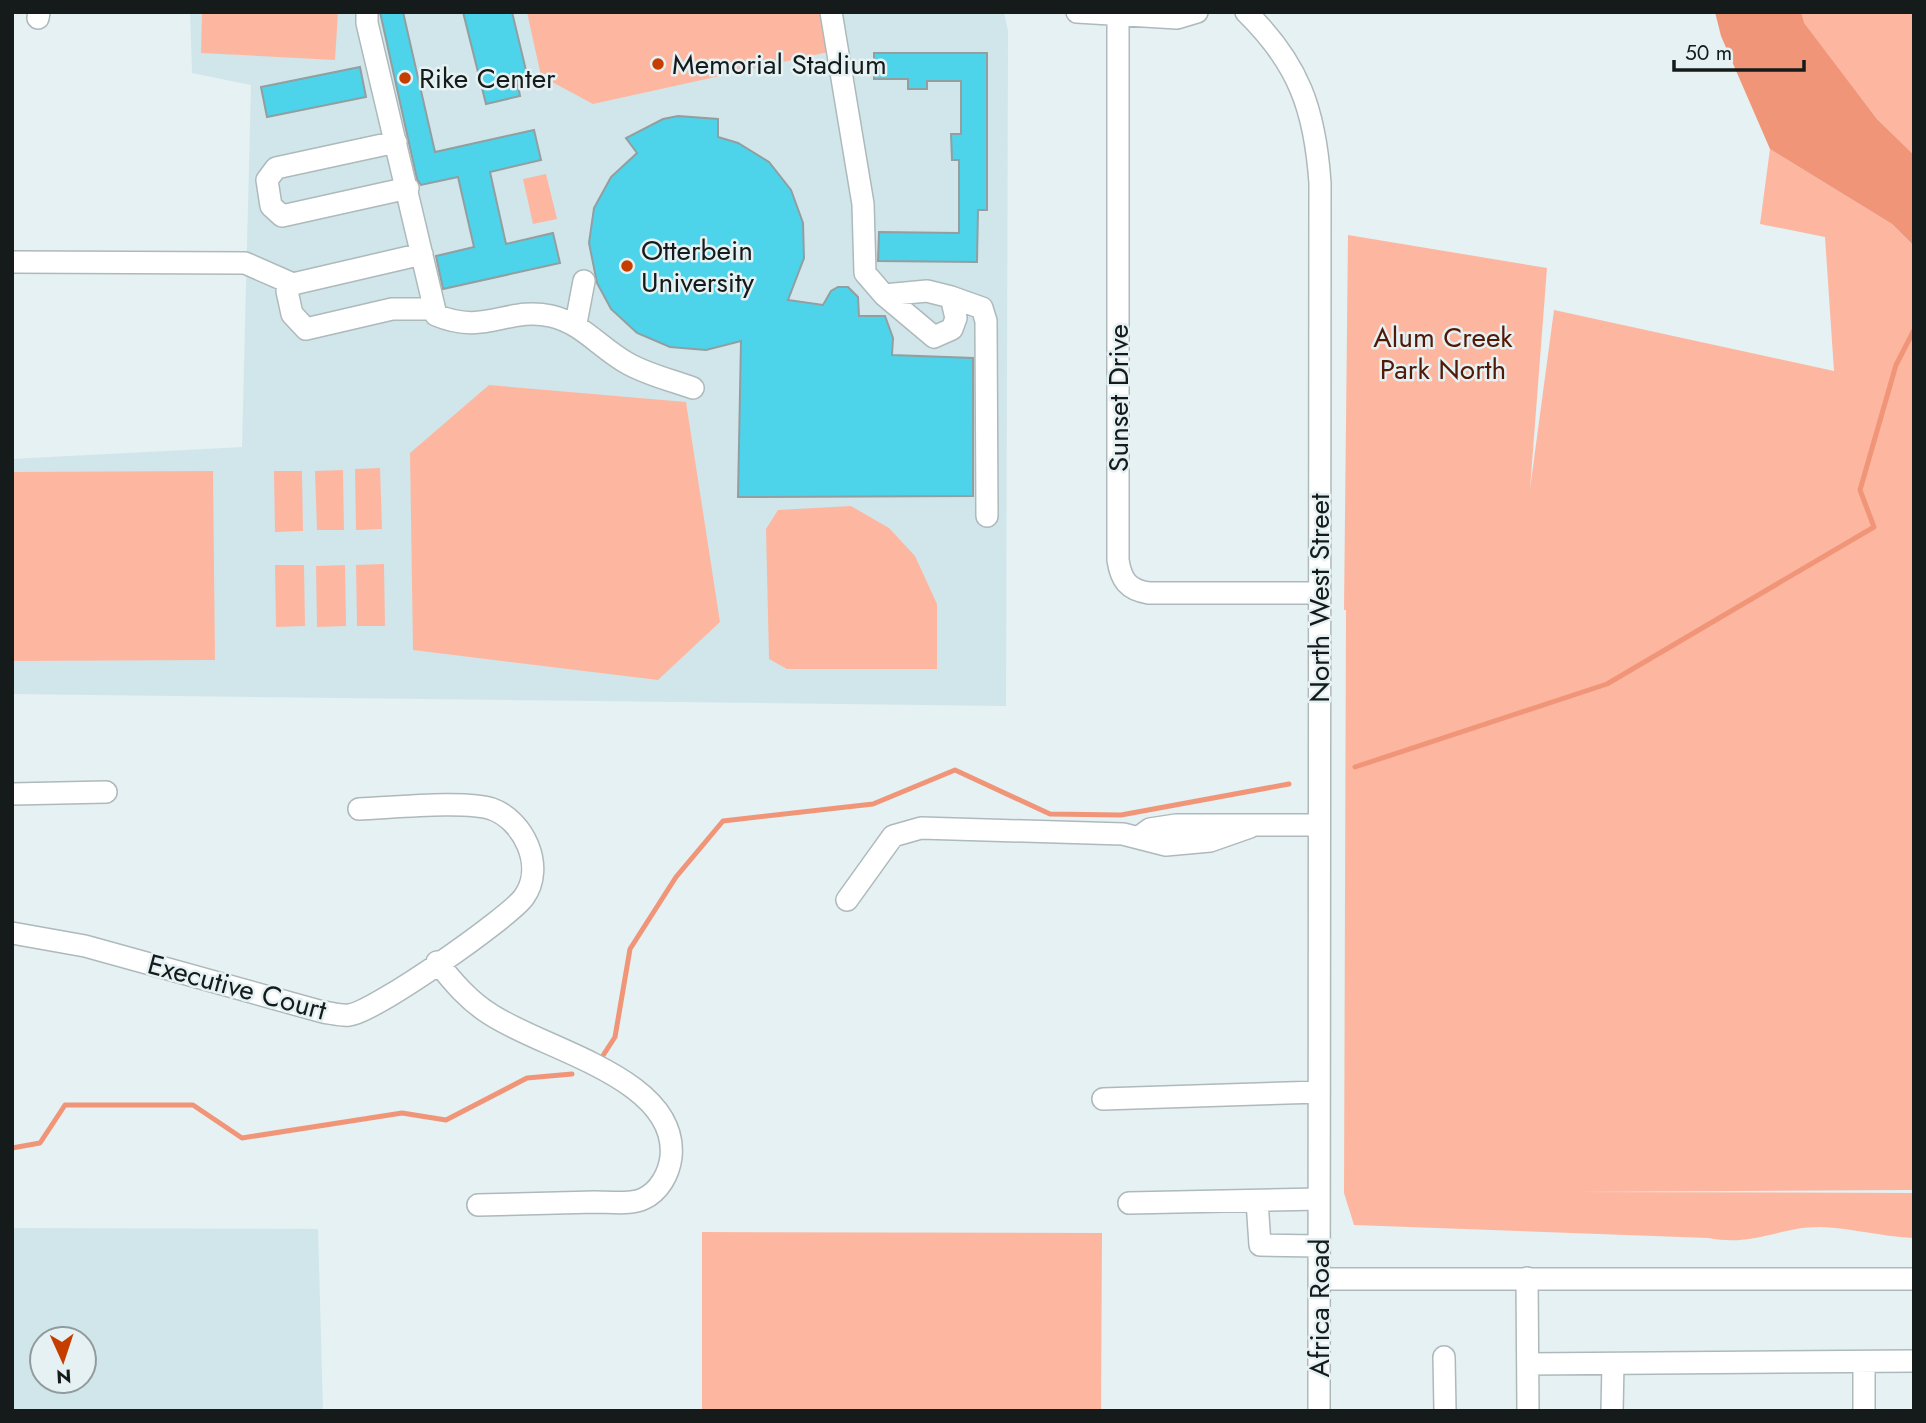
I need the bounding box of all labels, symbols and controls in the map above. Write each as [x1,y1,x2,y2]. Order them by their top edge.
scale bar [1674,28,1804,72]
text: 50 m [1685,38,1732,68]
place label: Memorial Stadium [672,44,887,85]
marker: Memorial Stadium [650,56,666,72]
place label: Rike Center [419,58,556,99]
marker: Rike Center [397,70,413,86]
place label: Otterbein University [641,230,755,303]
marker: Otterbein University [619,258,635,274]
park label: Alum Creek Park North [1373,317,1513,390]
street label: Sunset Drive [1098,324,1139,472]
street label: North West Street [1299,493,1340,703]
street label: Executive Court [143,943,331,1031]
street label: Africa Road [1299,1238,1340,1378]
north arrow [28,1325,98,1395]
text: N [56,1363,72,1390]

